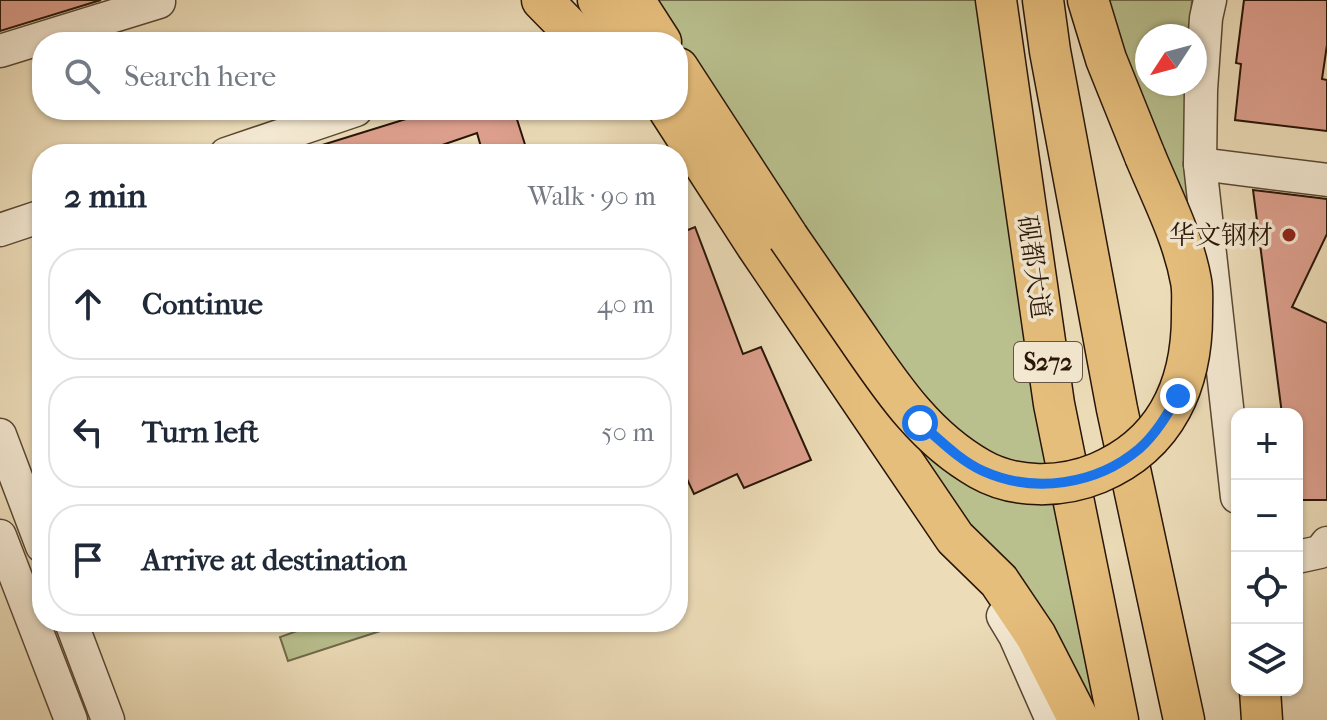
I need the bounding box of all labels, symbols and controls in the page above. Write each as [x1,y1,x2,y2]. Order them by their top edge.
north arrow [1135,24,1207,96]
search box [32,32,688,120]
icon: search [60,54,104,98]
text: Search here [124,59,276,94]
text: 2 min [64,176,147,216]
text: Walk · 90 m [528,181,656,212]
street label: 砚都大道 [1011,213,1057,321]
place label: 华文钢材 [1169,220,1273,251]
marker: 华文钢材 [1280,226,1298,244]
icon: ahead [66,282,110,326]
text: Continue [142,287,263,322]
text: 40 m [597,289,654,320]
road number: S272 [1014,342,1082,382]
route end [1160,378,1196,414]
route start [902,405,938,441]
map controls [1231,408,1303,696]
button: + [1231,408,1303,480]
icon: left [66,410,110,454]
text: Turn left [142,415,259,450]
text: 50 m [601,417,654,448]
button: − [1231,480,1303,552]
icon: arrive [66,538,110,582]
text: Arrive at destination [142,543,407,578]
button: locate [1231,552,1303,624]
button: layers [1231,624,1303,696]

